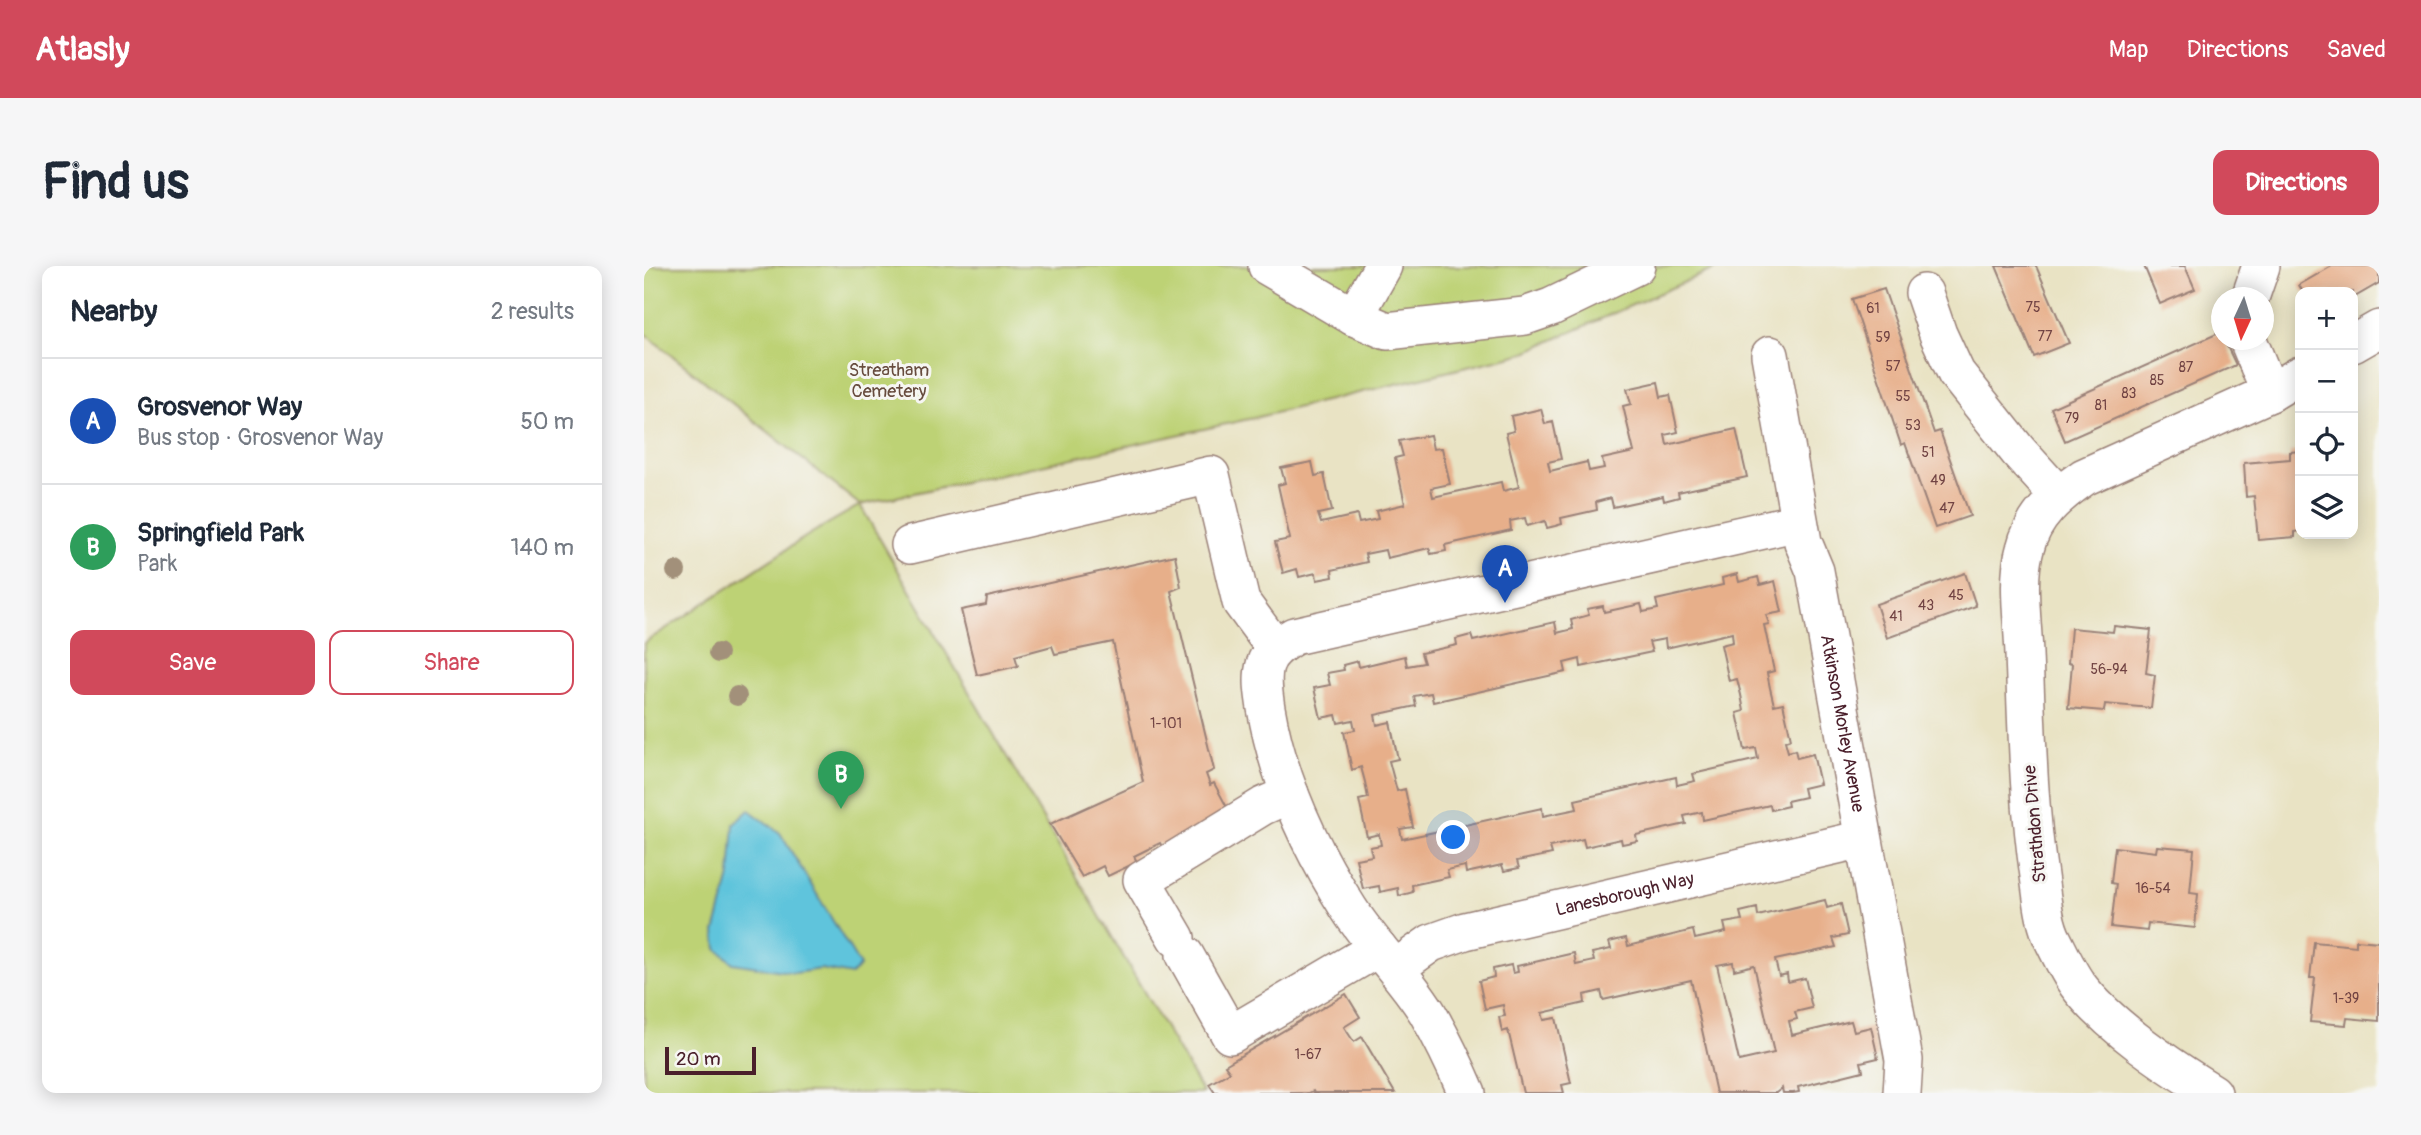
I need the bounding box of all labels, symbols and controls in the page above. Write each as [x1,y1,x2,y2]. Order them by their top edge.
text: Atlasly [35,29,130,70]
text: Map [2109,35,2149,64]
text: Directions [2187,35,2288,64]
text: Saved [2326,35,2386,64]
button: Directions [2213,150,2379,215]
text: Find us [42,152,189,213]
north arrow [2211,287,2274,350]
map controls [2295,287,2358,539]
button: + [2295,287,2358,350]
text: Nearby [70,293,157,330]
text: 2 results [491,297,574,326]
house number: 75 [2026,299,2041,316]
house number: 61 [1866,300,1880,317]
house number: 77 [2038,328,2053,345]
house number: 59 [1876,329,1890,346]
button: − [2295,350,2358,413]
house number: 57 [1886,358,1901,375]
park label: Streatham Cemetery [849,359,929,403]
house number: 87 [2179,359,2194,376]
house number: 85 [2150,372,2164,389]
house number: 83 [2122,385,2137,402]
house number: 55 [1895,388,1911,405]
text: Grosvenor Way [137,391,302,423]
house number: 81 [2095,397,2107,414]
text: A [86,407,100,436]
text: 50 m [520,407,574,436]
house number: 79 [2065,410,2079,427]
button: locate [2295,413,2358,476]
house number: 53 [1905,417,1921,434]
text: Bus stop · Grosvenor Way [137,423,383,452]
house number: 51 [1921,444,1935,461]
house number: 49 [1930,472,1946,489]
button: layers [2295,476,2358,539]
house number: 47 [1939,500,1955,517]
text: Springfield Park [137,517,304,549]
text: B [86,533,100,562]
text: 140 m [511,533,574,562]
pin: A [1482,545,1528,603]
text: Park [137,549,177,578]
house number: 45 [1948,587,1964,604]
house number: 43 [1918,597,1934,614]
house number: 41 [1889,608,1903,625]
button: Save [70,630,315,695]
button: Share [329,630,574,695]
street label: Atkinson Morley Avenue [1815,633,1870,814]
house number: 56-94 [2090,661,2128,678]
house number: 1-101 [1150,715,1182,732]
pin: B [818,751,864,809]
street label: Strathdon Drive [2018,764,2052,884]
your location [1436,820,1470,854]
street label: Lanesborough Way [1553,867,1697,921]
house number: 16-54 [2135,880,2171,897]
house number: 1-39 [2333,990,2359,1007]
scale bar [665,1044,756,1076]
house number: 1-67 [1295,1046,1322,1063]
text: 20 m [676,1047,721,1071]

